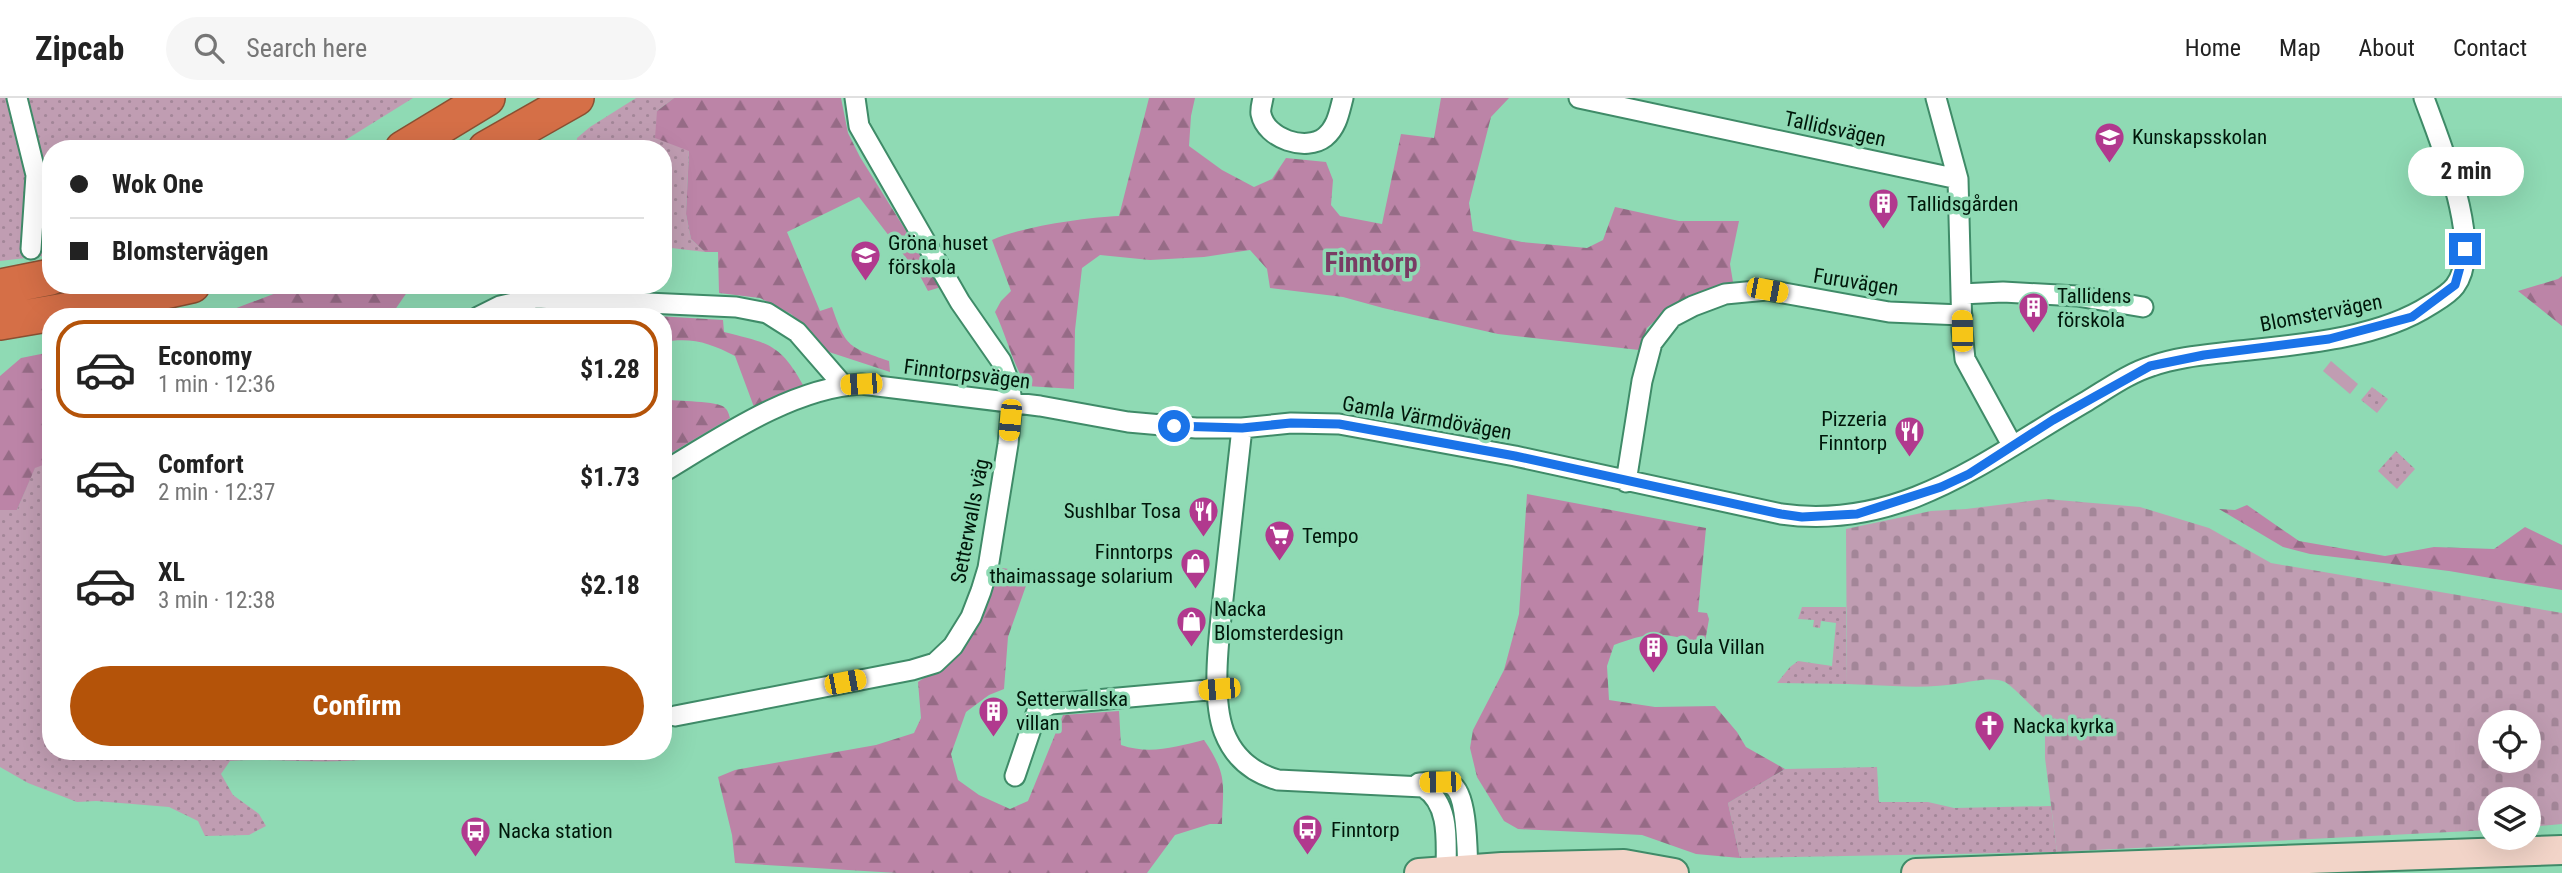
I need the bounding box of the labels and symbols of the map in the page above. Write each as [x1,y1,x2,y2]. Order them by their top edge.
street label: Tallidsvägen [1782,106,1888,152]
school or university icon: Kunskapsskolan [2092,120,2126,164]
place label: Kunskapsskolan [2132,125,2267,149]
callout: 2 min [2407,148,2523,197]
building icon: Tallidsgården [1867,187,1901,231]
place label: Tallidsgården [1907,192,2018,216]
place label: Gröna huset förskola [888,231,988,279]
route end [2449,233,2481,265]
school or university icon: Gröna huset förskola [848,238,882,282]
district label: Finntorp [1324,246,1418,279]
street label: Furuvägen [1812,263,1900,301]
car [1745,276,1790,304]
place label: Tallidens förskola [2057,284,2131,332]
street label: Blomstervägen [2258,289,2384,337]
building icon: Tallidens förskola [2017,291,2051,335]
car [1952,310,1973,352]
street label: Finntorpsvägen [902,354,1032,394]
car [840,372,883,396]
street label: Gamla Värmdövägen [1340,391,1514,445]
car [998,398,1023,442]
place label: Pizzeria Finntorp [1818,407,1887,455]
route start [1158,410,1190,442]
restaurant icon: Pizzeria Finntorp [1893,414,1927,458]
street label: Setterwalls väg [946,457,994,585]
restaurant icon: SushIbar Tosa [1187,494,1221,538]
place label: SushIbar Tosa [1064,499,1181,523]
supermarket icon: Tempo [1262,519,1296,563]
place label: Tempo [1302,524,1358,548]
place label: Finntorps thaimassage solarium [989,540,1173,588]
shop icon: Finntorps thaimassage solarium [1179,547,1213,591]
place label: Nacka Blomsterdesign [1214,597,1344,645]
shop icon: Nacka Blomsterdesign [1174,604,1208,648]
building icon: Gula Villan [1636,630,1670,674]
place label: Gula Villan [1676,635,1765,659]
car [823,668,868,696]
car [1198,677,1241,701]
place label: Setterwallska villan [1016,687,1128,735]
building icon: Setterwallska villan [976,694,1010,738]
church icon: Nacka kyrka [1973,709,2007,753]
place label: Nacka kyrka [2013,714,2114,738]
car [1419,771,1462,793]
bus stop icon: Finntorp [1291,813,1325,857]
bus stop icon: Nacka station [458,814,492,858]
place label: Finntorp [1331,818,1400,842]
place label: Nacka station [498,819,613,843]

